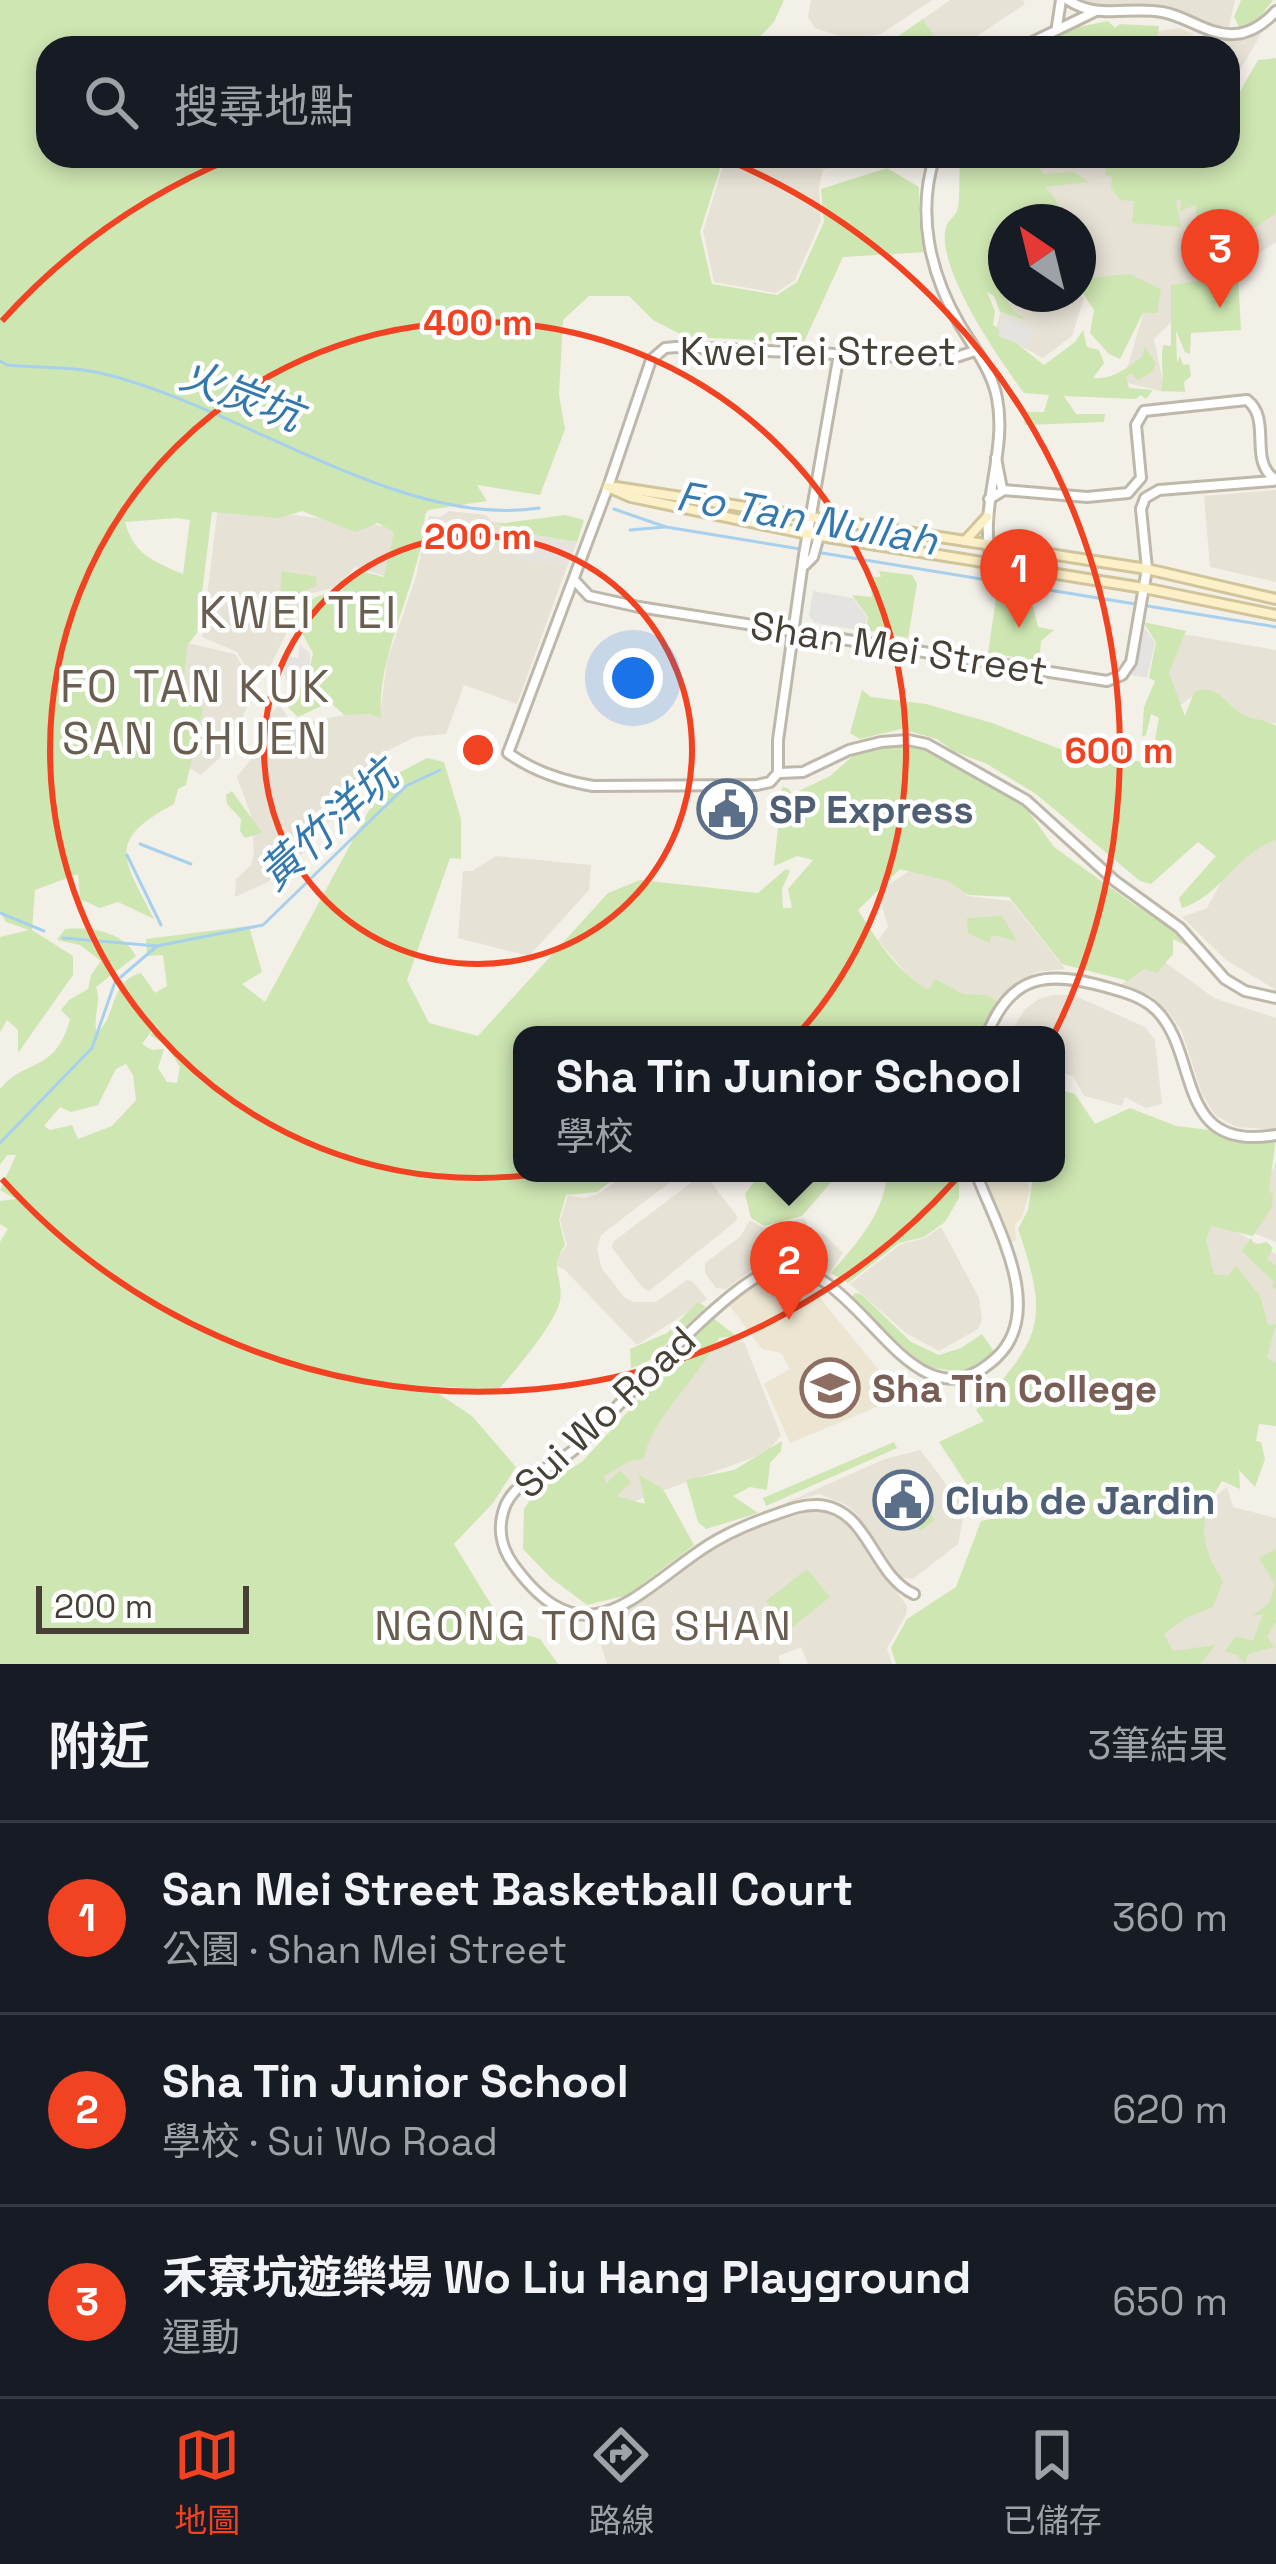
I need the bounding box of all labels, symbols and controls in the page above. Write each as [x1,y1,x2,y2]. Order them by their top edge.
search box [36,36,1240,168]
icon: search [78,69,144,135]
text: 搜尋地點 [174,78,354,135]
north arrow [988,204,1096,312]
pin: 3 [1181,209,1259,308]
text: 400 m [423,300,533,346]
street label: Kwei Tei Street [680,327,956,376]
water label: 火炭坑 [173,348,315,444]
water label: Fo Tan Nullah [672,469,943,567]
text: 200 m [424,514,532,560]
pin: 1 [980,529,1058,628]
district label: KWEI TEI [199,584,399,641]
street label: Shan Mei Street [747,600,1051,696]
your location [603,648,663,708]
district label: FO TAN KUK SAN CHUEN [60,658,332,767]
text: 600 m [1065,728,1173,774]
centre of rings [457,729,499,771]
water label: 黃竹洋坑 [248,745,413,901]
public building icon: SP Express [696,778,758,840]
place label: SP Express [769,785,974,834]
popup [513,1026,1065,1182]
text: Sha Tin Junior School [556,1048,1022,1105]
text: 學校 [556,1112,634,1161]
pin: 2 [750,1221,828,1320]
street label: Sui Wo Road [504,1315,706,1509]
school or university icon: Sha Tin College [799,1357,861,1419]
place label: Sha Tin College [872,1364,1157,1413]
public building icon: Club de Jardin [872,1469,934,1531]
place label: Club de Jardin [945,1476,1216,1525]
scale bar [36,1580,249,1633]
text: 200 m [54,1586,153,1628]
district label: NGONG TONG SHAN [374,1599,794,1652]
text: 附近 [48,1714,150,1779]
text: 3筆結果 [1087,1721,1228,1770]
text: San Mei Street Basketball Court [162,1861,853,1918]
text: 1 [78,1893,96,1942]
text: 360 m [1112,1893,1228,1942]
text: 公園 · Shan Mei Street [162,1925,567,1974]
text: Sha Tin Junior School [162,2053,629,2110]
text: 2 [75,2085,99,2134]
text: 620 m [1112,2085,1228,2134]
text: 學校 · Sui Wo Road [162,2117,498,2166]
text: 禾寮坑遊樂場 Wo Liu Hang Playground [162,2249,971,2306]
text: 3 [75,2277,99,2326]
text: 650 m [1112,2277,1228,2326]
text: 運動 [162,2313,240,2362]
tab: 地圖 [174,2422,240,2542]
tab: 路線 [588,2422,654,2542]
tab: 已儲存 [1003,2422,1102,2542]

